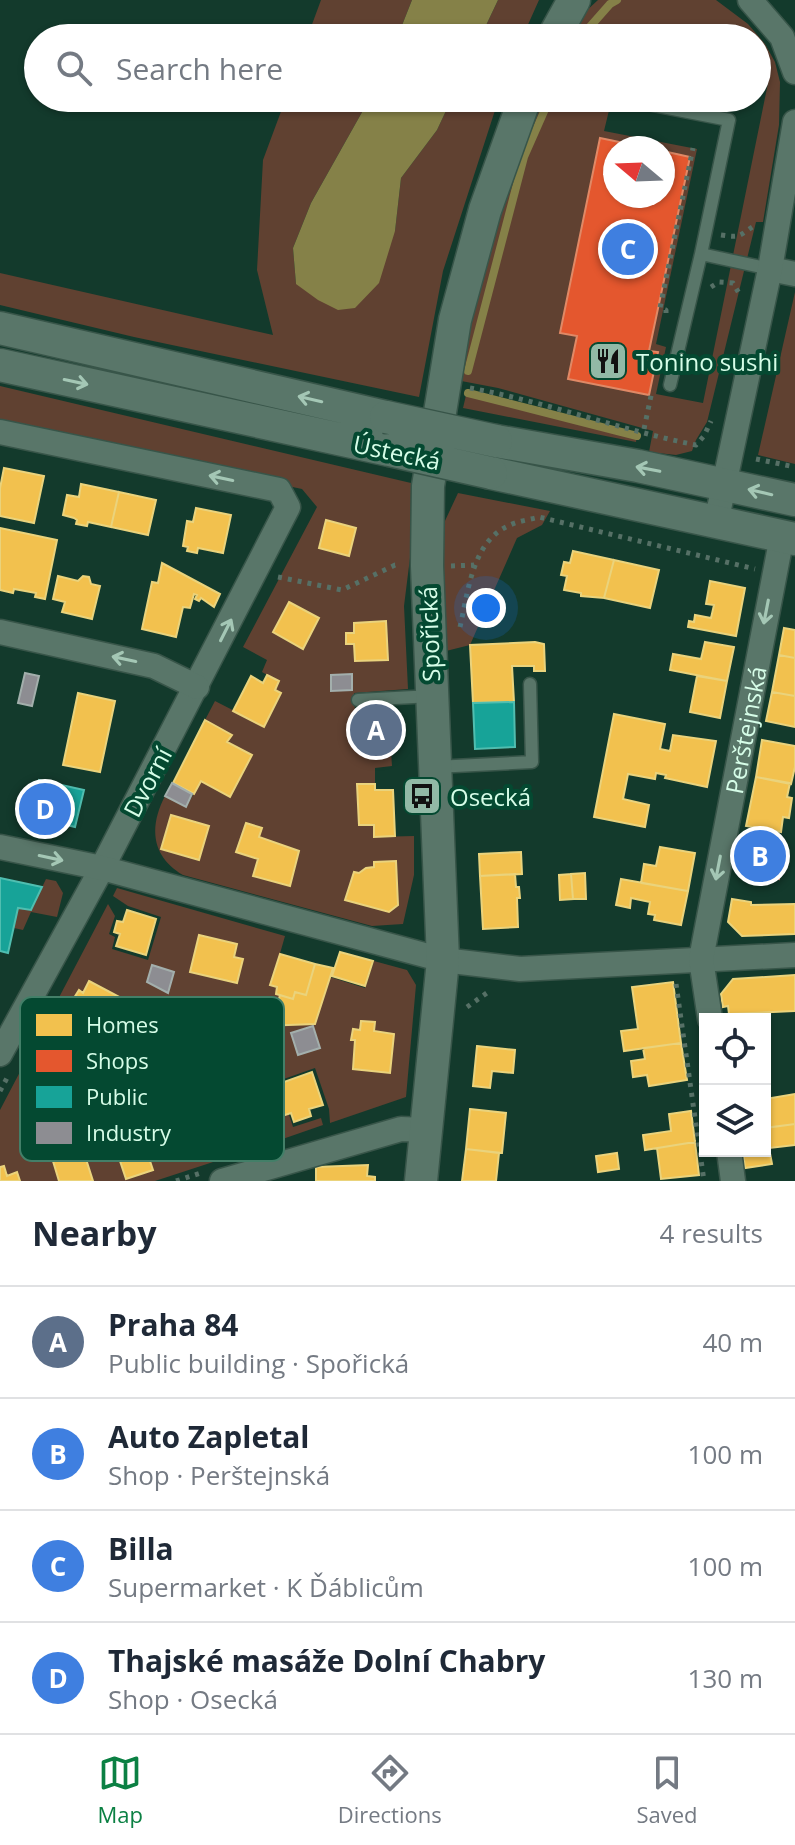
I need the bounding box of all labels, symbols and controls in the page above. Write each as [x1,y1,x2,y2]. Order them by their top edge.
search box [24,24,771,112]
icon: search [52,46,96,90]
text: Search here [116,48,283,89]
north arrow [603,136,675,208]
pin: C [602,219,654,279]
restaurant icon: Tonino sushi [587,340,629,382]
place label: Tonino sushi [636,345,778,378]
one-way arrow [63,375,89,390]
one-way arrow [298,391,323,406]
street label: Ústecká [350,427,444,477]
one-way arrow [635,460,661,475]
one-way arrow [209,470,235,485]
one-way arrow [747,484,773,499]
street label: Spořická [411,586,447,682]
your location [466,588,506,628]
one-way arrow [758,599,773,625]
one-way arrow [219,618,235,642]
one-way arrow [112,651,138,666]
street label: Perštejnská [717,663,773,796]
pin: A [350,700,402,760]
street label: Dvorní [115,741,179,823]
bus stop icon: Osecká [401,775,443,817]
pin: D [19,779,71,839]
place label: Osecká [450,780,531,813]
pin: B [734,826,786,886]
one-way arrow [38,851,63,866]
one-way arrow [710,855,725,880]
legend [20,997,284,1161]
text: Homes [86,1009,159,1039]
map controls [699,1013,771,1157]
button: locate [699,1013,771,1085]
text: Shops [86,1045,149,1075]
text: Public [86,1081,148,1111]
button: layers [699,1085,771,1157]
text: Industry [86,1117,172,1147]
text: Nearby [32,1210,157,1256]
text: 4 results [660,1215,763,1251]
text: Praha 84 [108,1304,239,1345]
text: A [49,1324,67,1360]
text: 40 m [702,1324,763,1360]
text: Public building · Spořická [108,1345,409,1381]
text: Auto Zapletal [108,1416,309,1457]
text: B [49,1436,67,1472]
text: 100 m [688,1436,763,1472]
text: Shop · Perštejnská [108,1457,330,1493]
text: Billa [108,1528,174,1569]
text: C [50,1548,66,1584]
text: 100 m [688,1548,763,1584]
text: Supermarket · K Ďáblicům [108,1569,424,1605]
text: Thajské masáže Dolní Chabry [108,1640,545,1681]
text: D [48,1660,68,1696]
text: 130 m [688,1660,763,1696]
text: Shop · Osecká [108,1681,278,1717]
tab: Map [97,1751,143,1829]
tab: Directions [338,1751,442,1829]
tab: Saved [636,1751,698,1829]

